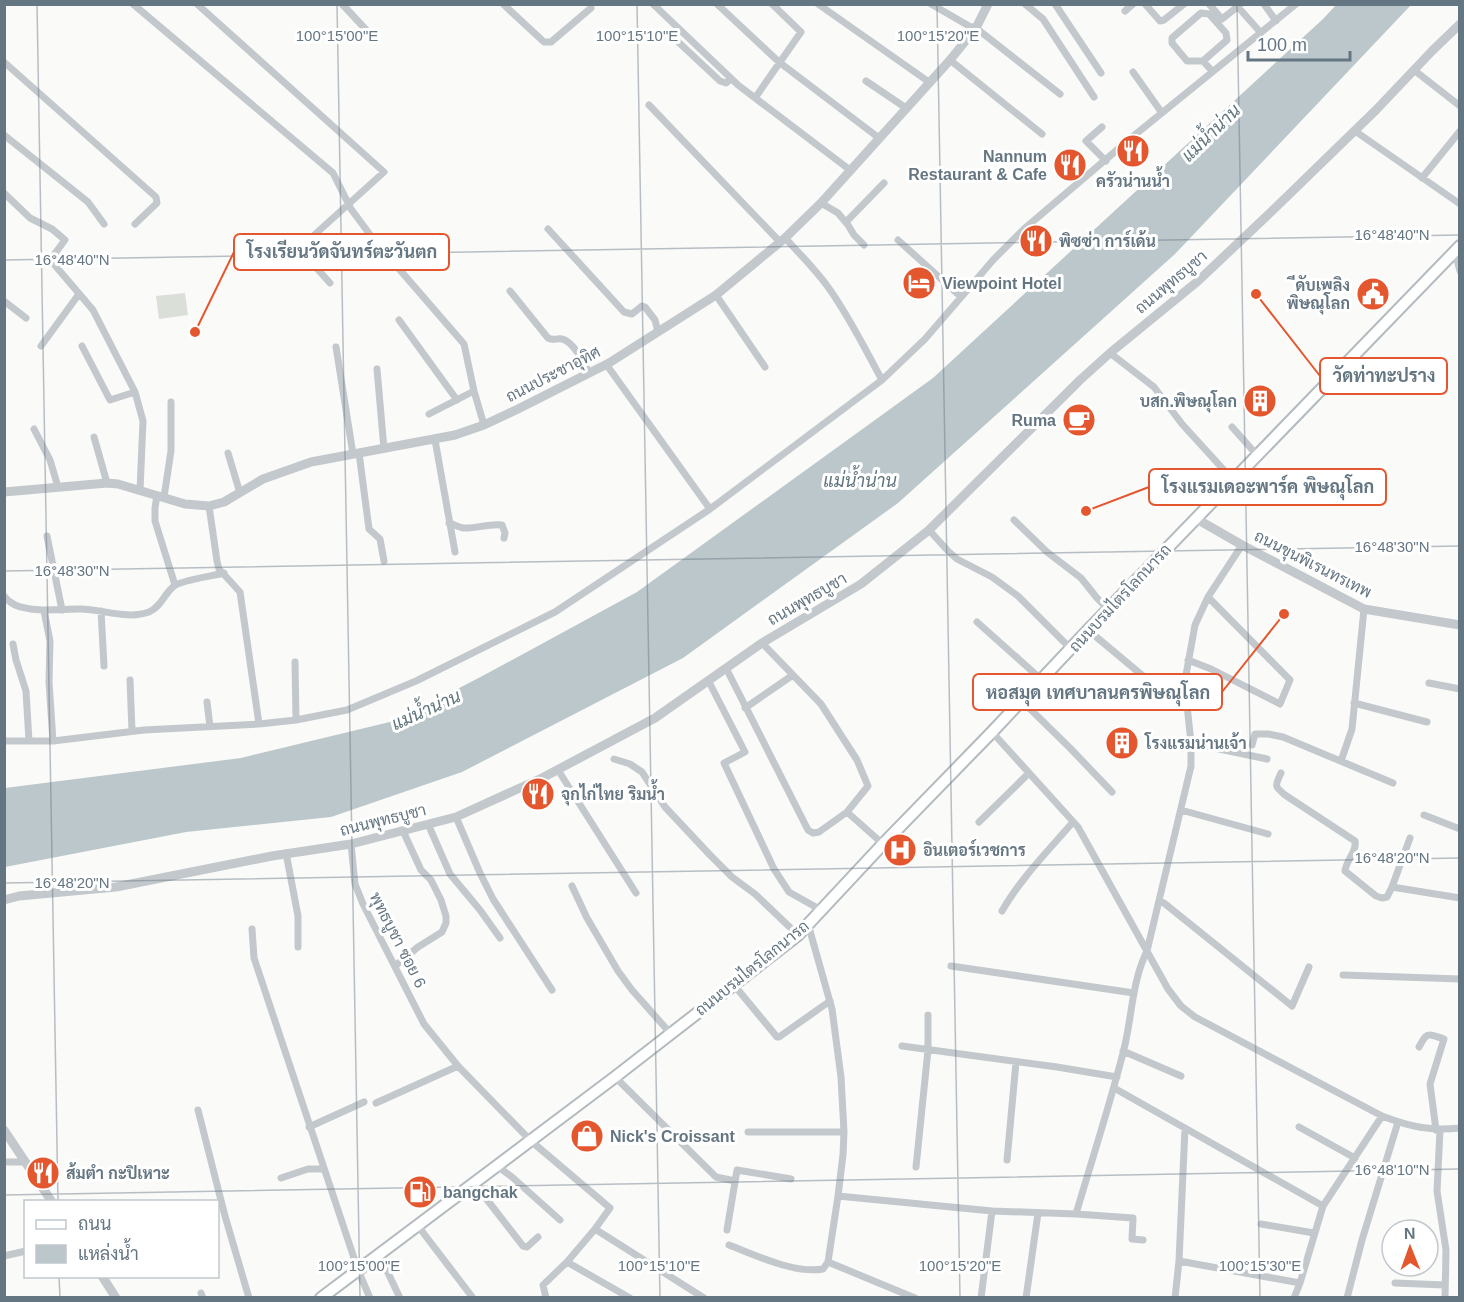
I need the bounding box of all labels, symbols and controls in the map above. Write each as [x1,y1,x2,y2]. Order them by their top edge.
scale bar [1248,24,1350,62]
text: 100°15'00"E [296,27,378,44]
text: 100°15'10"E [596,27,678,44]
text: 100°15'20"E [897,27,979,44]
text: 100 m [1257,35,1307,55]
water label: แม่น้ำน่าน [1174,96,1245,166]
restaurant icon: ครัวน่านน้ำ [1115,133,1151,169]
restaurant icon: Nannum Restaurant & Cafe [1052,147,1088,183]
place label: Nannum Restaurant & Cafe [908,148,1047,183]
place label: ครัวน่านน้ำ [1096,166,1170,190]
restaurant icon: พิซซ่า การ์เด้น [1018,223,1054,259]
text: 16°48'40"N [1354,226,1430,243]
place label: พิซซ่า การ์เด้น [1059,230,1156,250]
callout: โรงเรียนวัดจันทร์ตะวันตก [234,234,449,270]
text: โรงเรียนวัดจันทร์ตะวันตก [246,239,437,262]
street label: ถนนพุทธบูชา [1132,247,1212,319]
text: 16°48'40"N [34,251,110,268]
hotel icon: Viewpoint Hotel [901,265,937,301]
place label: Viewpoint Hotel [942,275,1062,292]
place label: ีดับเพลิง พิษณุโลก [1286,275,1350,315]
public building icon: ีดับเพลิง พิษณุโลก [1355,276,1391,312]
street label: ถนนประชาอุทิศ [503,342,604,408]
callout: วัดท่าทะปราง [1320,358,1447,394]
text: วัดท่าทะปราง [1333,364,1436,386]
building icon: บสก.พิษณุโลก [1242,383,1278,419]
place label: บสก.พิษณุโลก [1140,390,1237,413]
cafe icon: Ruma [1061,402,1097,438]
place label: Ruma [1012,412,1056,429]
water label: แม่น้ำน่าน [823,465,897,491]
callout: โรงแรมเดอะพาร์ค พิษณุโลก [1149,469,1386,505]
text: โรงแรมเดอะพาร์ค พิษณุโลก [1161,474,1374,501]
street label: ถนนขุนพิเรนทรเทพ [1250,526,1375,604]
text: 16°48'30"N [1354,538,1430,555]
street label: ถนนบรมไตรโลกนารถ [1064,539,1174,655]
text: 16°48'30"N [34,562,110,579]
street label: ถนนพุทธบูชา [765,570,851,631]
callout: หอสมุด เทศบาลนครพิษณุโลก [973,674,1222,710]
water label: แม่น้ำน่าน [386,680,464,734]
text: หอสมุด เทศบาลนครพิษณุโลก [986,680,1210,707]
building icon: โรงแรมน่านเจ้า [1104,725,1140,761]
place label: โรงแรมน่านเจ้า [1144,732,1247,752]
restaurant icon: จุกไก่ไทย ริมน้ำ [520,776,556,812]
place label: จุกไก่ไทย ริมน้ำ [561,779,665,806]
street label: ถนนพุทธบูชา [338,801,429,842]
hospital icon: อินเตอร์เวชการ [882,832,918,868]
place label: อินเตอร์เวชการ [923,839,1026,859]
text: 16°48'20"N [1354,849,1430,866]
text: 16°48'20"N [34,874,110,891]
street label: พุทธบูชา ซอย 6 [364,890,429,992]
street label: ถนนบรมไตรโลกนารถ [690,915,812,1019]
shop icon: Nick's Croissant [569,1118,605,1154]
place label: Nick's Croissant [610,1128,735,1145]
restaurant icon: ส้มตำ กะปิเหาะ [25,1155,61,1191]
text: 16°48'10"N [1354,1161,1430,1178]
place label: ส้มตำ กะปิเหาะ [66,1162,170,1182]
fuel station icon: bangchak [402,1174,438,1210]
place label: bangchak [443,1184,518,1201]
legend [24,1200,219,1278]
text: ถนน [78,1214,111,1234]
north arrow [1380,1218,1440,1278]
text: N [1404,1225,1416,1242]
text: แหล่งน้ำ [78,1238,139,1264]
text: 100°15'00"E [318,1257,400,1274]
text: 100°15'10"E [618,1257,700,1274]
text: 100°15'20"E [919,1257,1001,1274]
text: 100°15'30"E [1219,1257,1301,1274]

